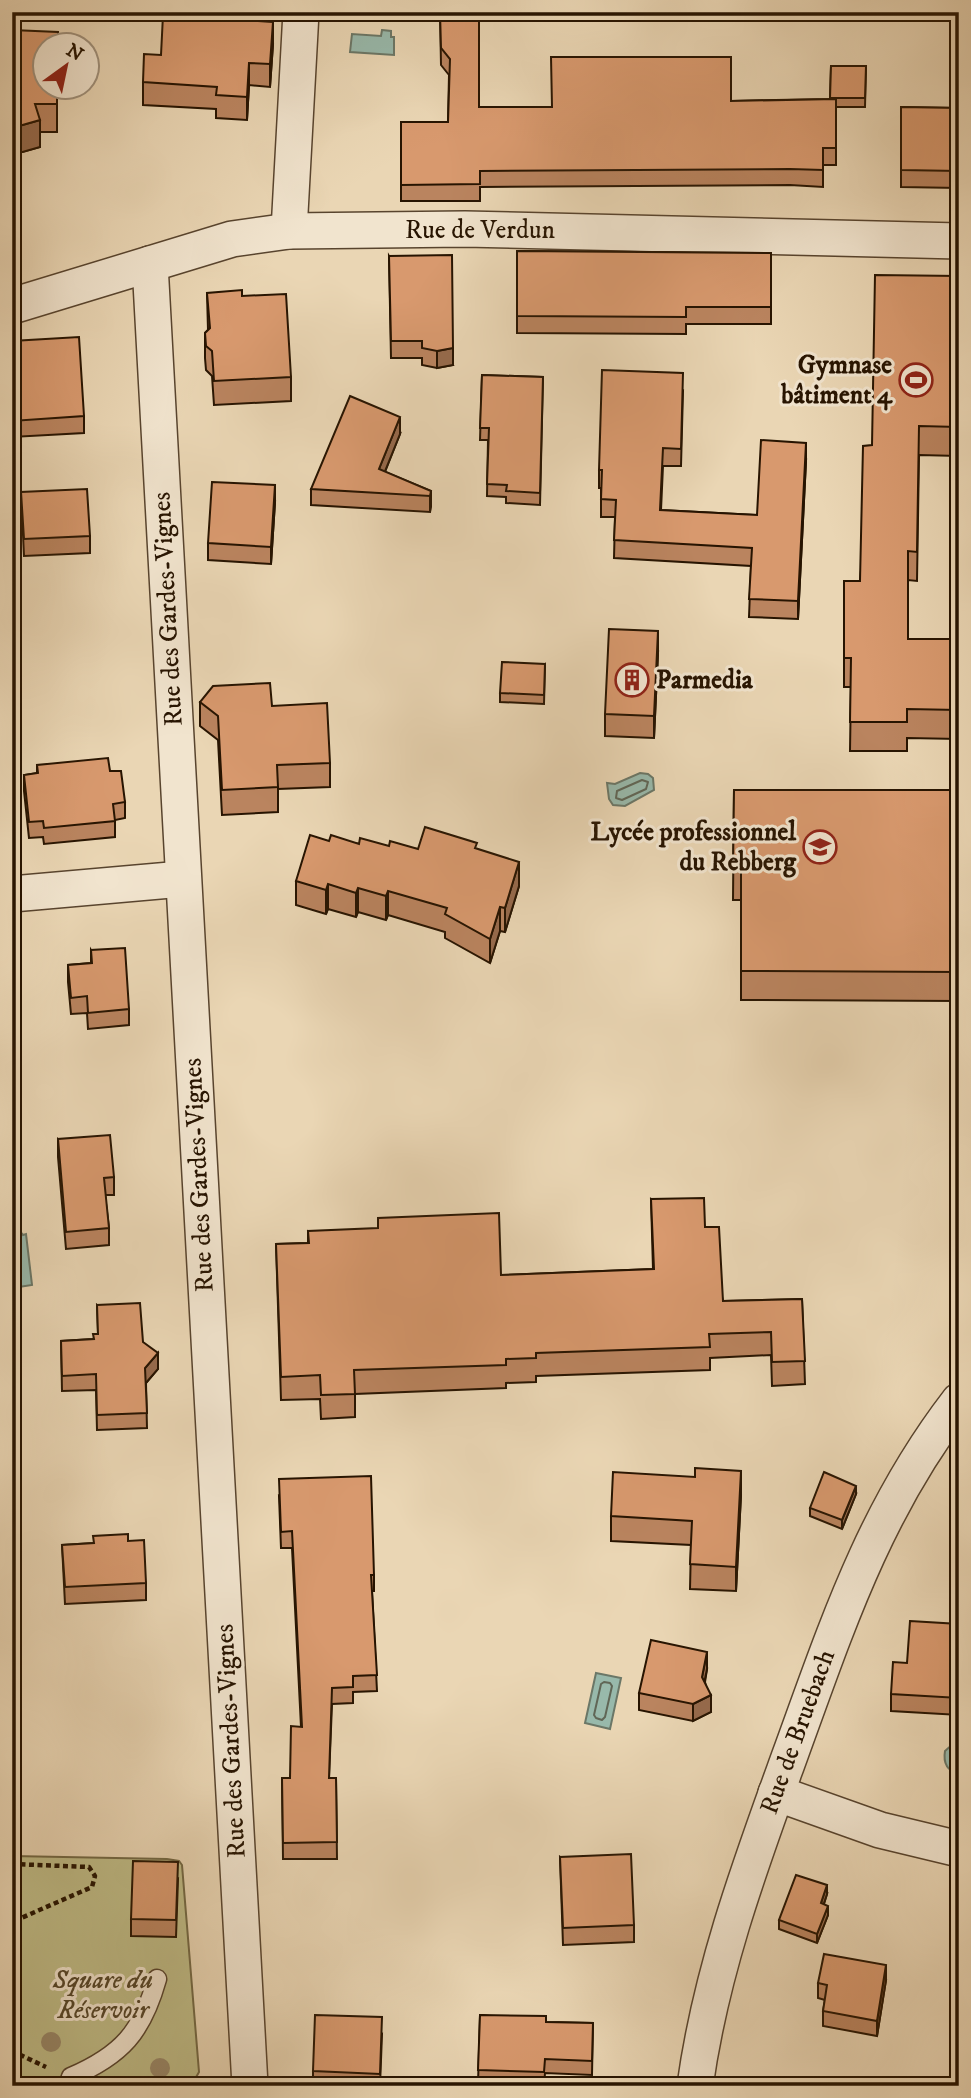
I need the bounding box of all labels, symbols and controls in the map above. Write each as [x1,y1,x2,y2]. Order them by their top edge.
north arrow [32,32,102,102]
text: N [62,39,88,67]
street label: Rue de Verdun [405,214,555,247]
place label: Gymnase bâtiment 4 [780,349,893,412]
sports icon: Gymnase bâtiment 4 [897,361,935,399]
street label: Rue des Gardes-Vignes [145,491,191,727]
building icon: Parmedia [613,661,651,699]
place label: Parmedia [656,664,754,697]
place label: Lycée professionnel du Rebberg [591,816,797,879]
school or university icon: Lycée professionnel du Rebberg [801,828,839,866]
street label: Rue des Gardes-Vignes [176,1057,222,1293]
street label: Rue des Gardes-Vignes [208,1623,254,1859]
street label: Rue de Bruebach [753,1645,843,1819]
park label: Square du Réservoir [52,1964,153,2027]

